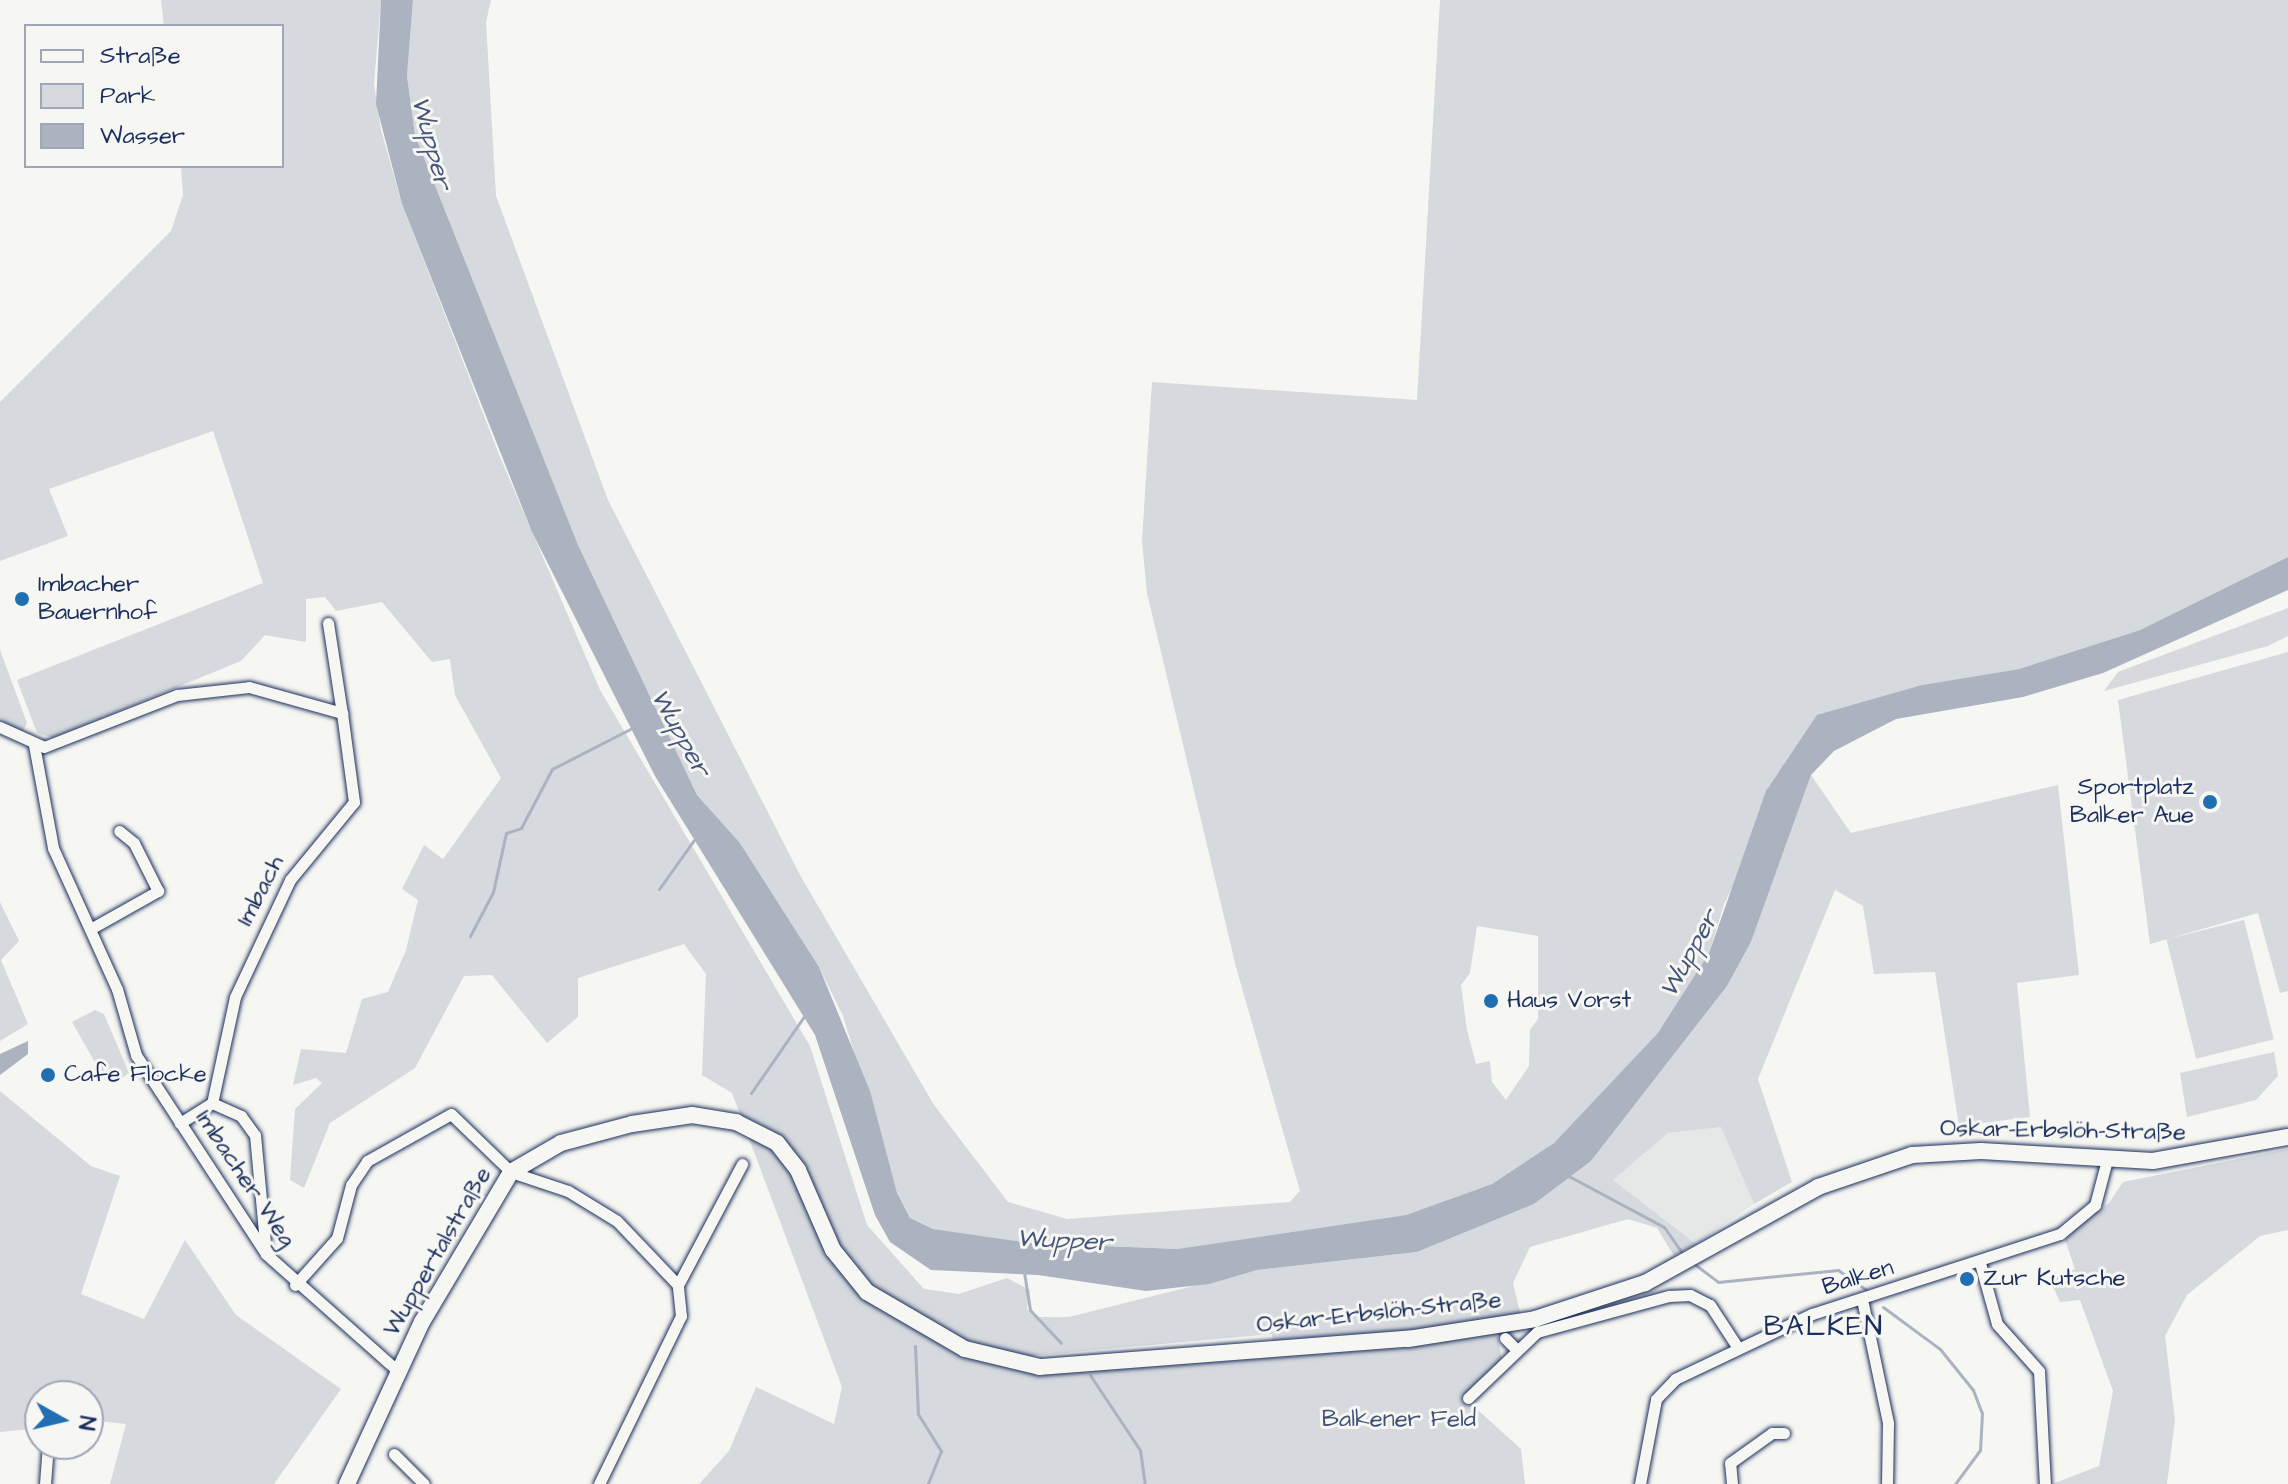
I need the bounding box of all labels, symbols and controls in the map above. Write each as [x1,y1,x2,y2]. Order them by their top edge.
legend [24,24,284,168]
text: Straße [100,39,181,73]
text: Park [100,79,156,113]
water label: Wupper [404,93,458,193]
text: Wasser [100,119,185,153]
place label: Imbacher Bauernhof [38,571,157,627]
marker: Imbacher Bauernhof [13,590,31,608]
water label: Wupper [643,684,717,782]
place label: Sportplatz Balker Aue [2070,774,2194,830]
marker: Sportplatz Balker Aue [2201,793,2219,811]
street label: Imbach [231,851,291,931]
water label: Wupper [1653,905,1727,1003]
place label: Haus Vorst [1507,987,1631,1015]
marker: Haus Vorst [1482,992,1500,1010]
place label: Cafe Flocke [64,1061,207,1089]
marker: Cafe Flocke [39,1066,57,1084]
street label: Imbacher Weg [189,1105,301,1253]
street label: Oskar-Erbslöh-Straße [1940,1114,2186,1148]
street label: Wuppertalstraße [378,1162,498,1342]
water label: Wupper [1016,1223,1112,1259]
street label: Balken [1819,1254,1897,1302]
place label: Zur Kutsche [1983,1265,2125,1293]
marker: Zur Kutsche [1958,1270,1976,1288]
street label: Oskar-Erbslöh-Straße [1255,1286,1503,1340]
district label: BALKEN [1764,1310,1884,1344]
north arrow [24,1380,104,1460]
park label: Balkener Feld [1322,1406,1476,1434]
text: N [70,1414,103,1432]

